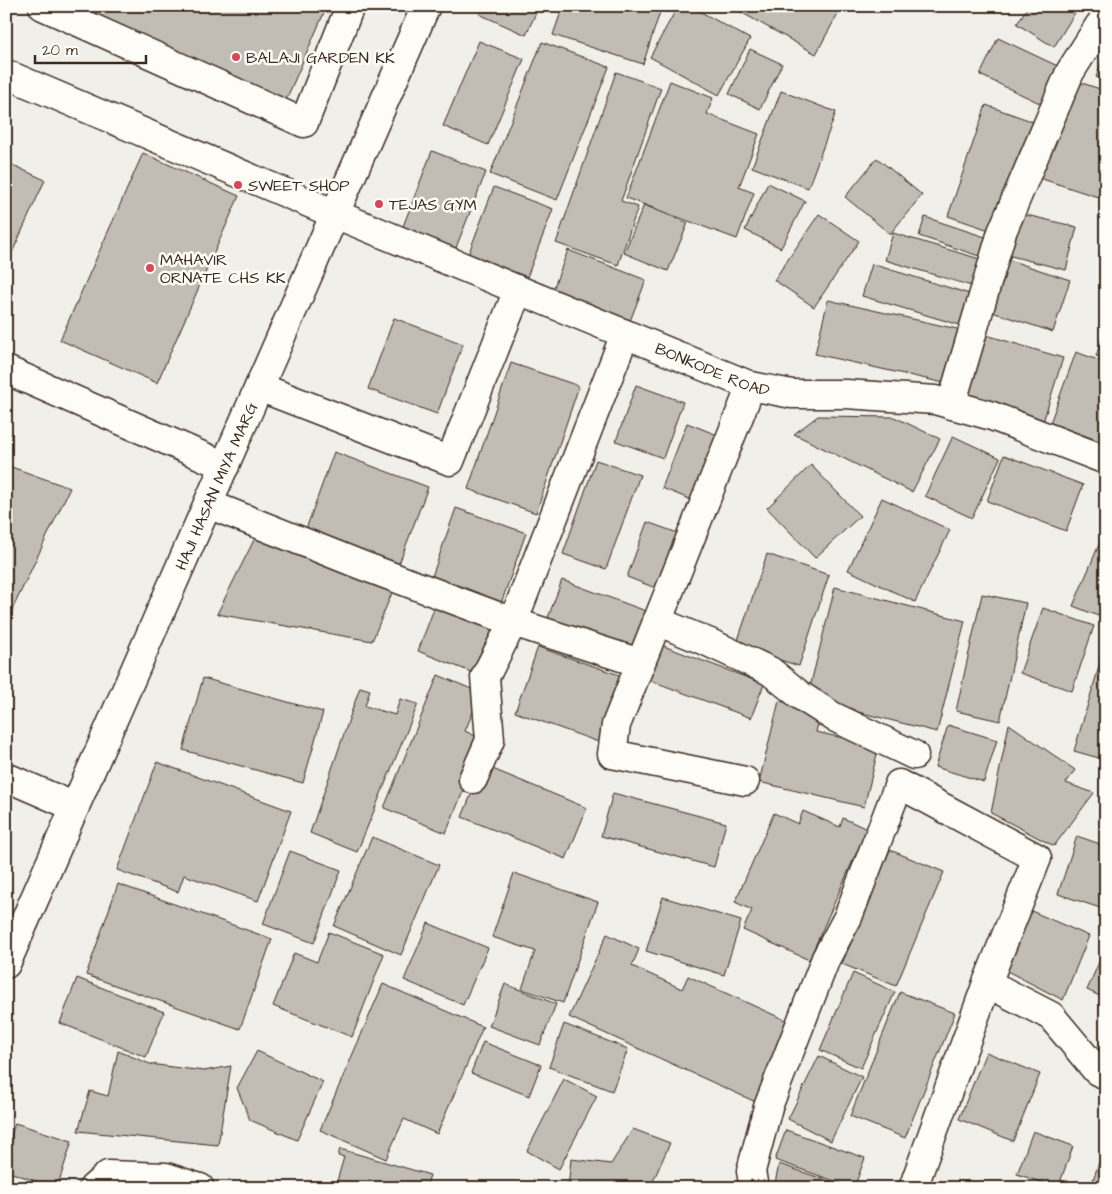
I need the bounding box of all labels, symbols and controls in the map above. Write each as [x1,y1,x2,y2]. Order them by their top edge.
scale bar [35,32,146,64]
text: 20 m [42,40,78,61]
place label: BALAJI GARDEN KK [246,47,395,69]
marker: BALAJI GARDEN KK [230,51,242,63]
place label: SWEET SHOP [248,175,350,197]
marker: SWEET SHOP [232,179,244,191]
place label: TEJAS GYM [389,194,477,216]
marker: TEJAS GYM [373,198,385,210]
place label: MAHAVIR ORNATE CHS KK [160,249,286,289]
marker: MAHAVIR ORNATE CHS KK [144,262,156,274]
street label: BONKODE ROAD [652,338,772,401]
street label: HAJI HASAN MIYA MARG [170,399,263,574]

